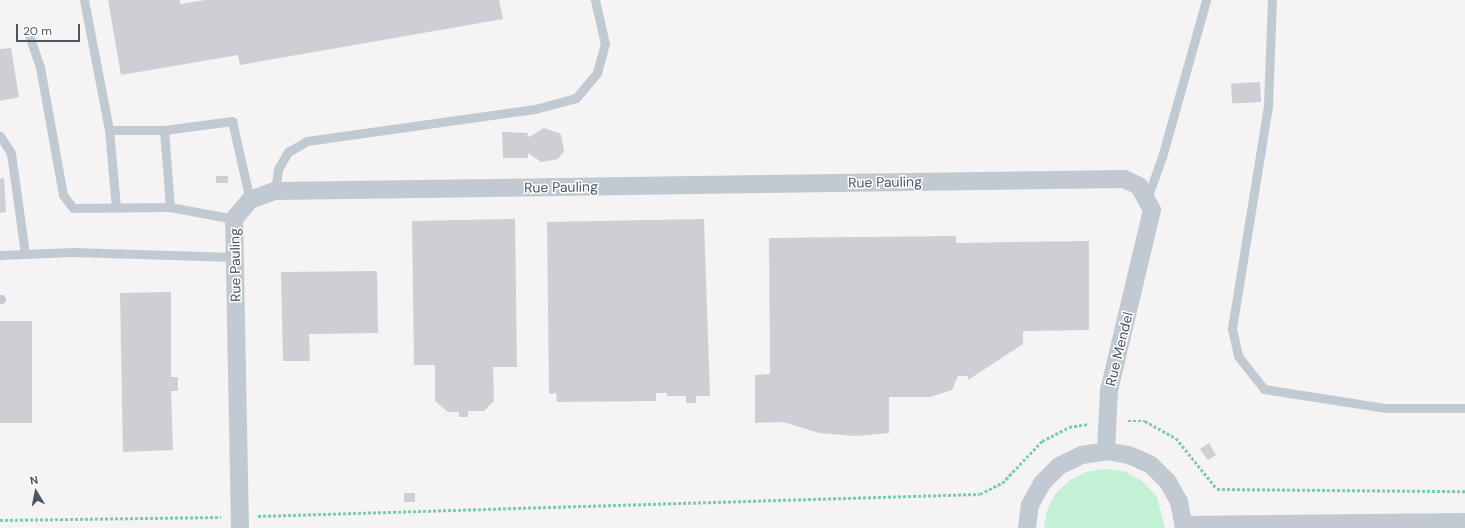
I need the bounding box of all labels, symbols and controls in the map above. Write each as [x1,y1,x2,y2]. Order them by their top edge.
scale bar [18,16,82,42]
text: 20 m [23,23,52,39]
street label: Rue Pauling [848,173,922,191]
street label: Rue Pauling [524,178,598,196]
street label: Rue Pauling [226,228,244,302]
street label: Rue Mendel [1102,310,1136,388]
north arrow [16,472,56,512]
text: N [29,473,39,488]

